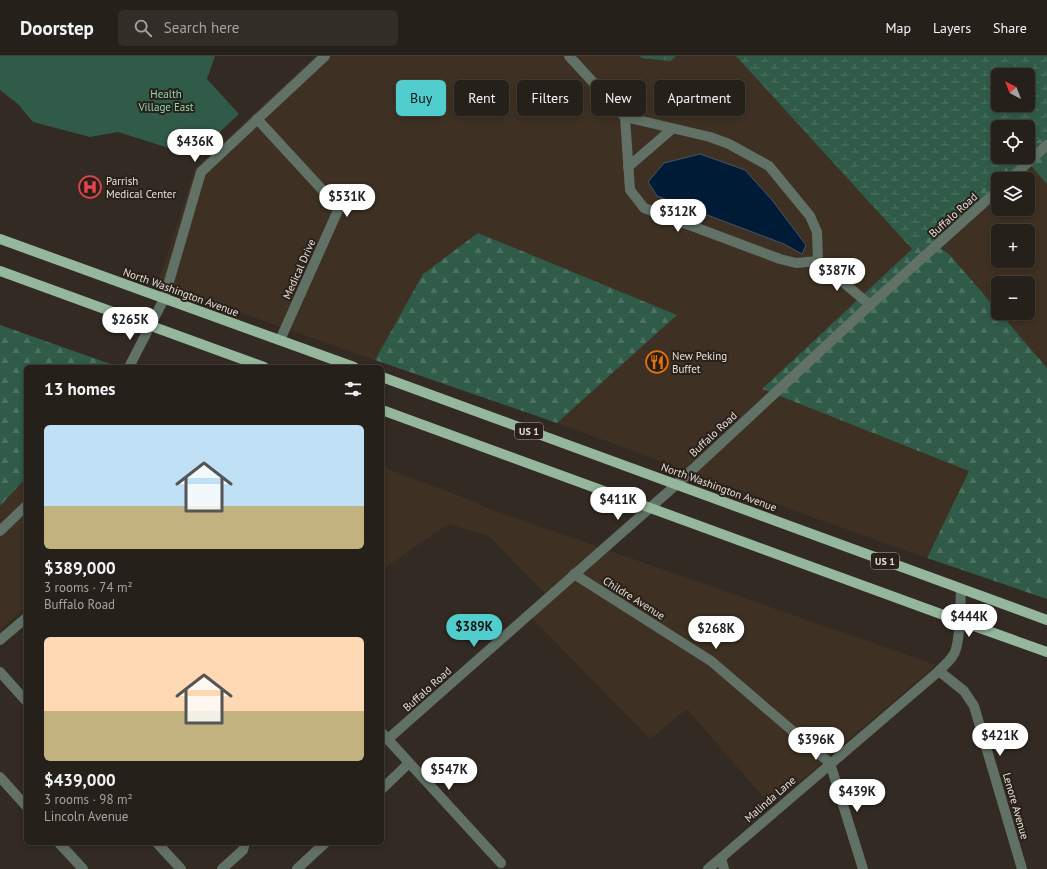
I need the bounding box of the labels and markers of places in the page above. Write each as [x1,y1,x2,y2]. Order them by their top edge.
pin: $436K [167,129,223,163]
hospital icon: Parrish Medical Center [77,174,103,200]
place label: Parrish Medical Center [106,174,176,201]
pin: $531K [319,184,375,218]
pin: $312K [650,199,706,233]
pin: $387K [809,258,865,292]
pin: $265K [102,307,158,341]
restaurant icon: New Peking Buffet [644,349,670,375]
place label: New Peking Buffet [672,349,727,376]
pin: $411K [590,487,646,521]
pin: $444K [941,604,997,638]
pin: $389K [446,614,502,648]
pin: $268K [688,616,744,650]
pin: $421K [972,723,1028,757]
pin: $396K [788,727,844,761]
pin: $547K [421,757,477,791]
pin: $439K [829,779,885,813]

